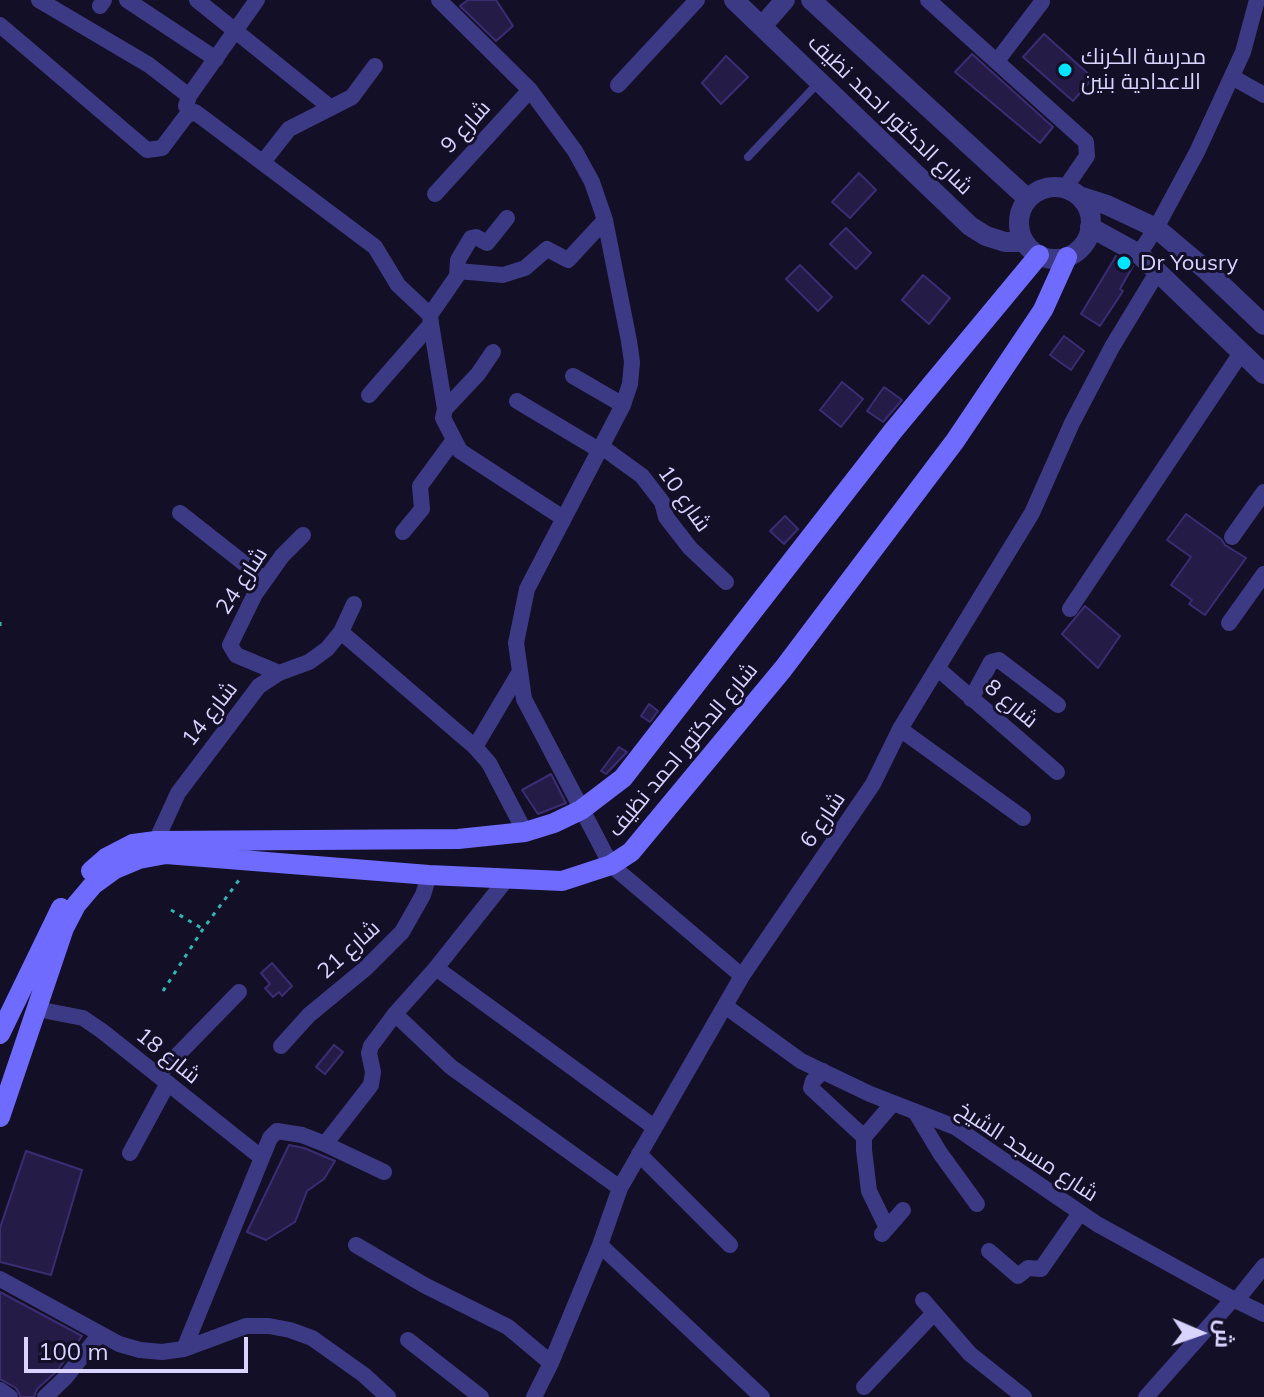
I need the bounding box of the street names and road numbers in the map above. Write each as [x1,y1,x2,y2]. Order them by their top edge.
street label: شارع الدكتور احمد نظيف [802,29,978,201]
street label: شارع 9 [436,95,496,159]
street label: شارع 10 [652,461,716,537]
street label: شارع 24 [211,542,273,620]
street label: شارع الدكتور احمد نظيف [602,658,764,842]
street label: شارع 8 [979,674,1043,734]
street label: شارع 14 [177,676,243,752]
street label: شارع 6 [795,787,851,853]
street label: شارع 21 [312,915,386,985]
street label: شارع 18 [131,1022,205,1090]
street label: شارع مسجد الشيخ [951,1096,1103,1208]

